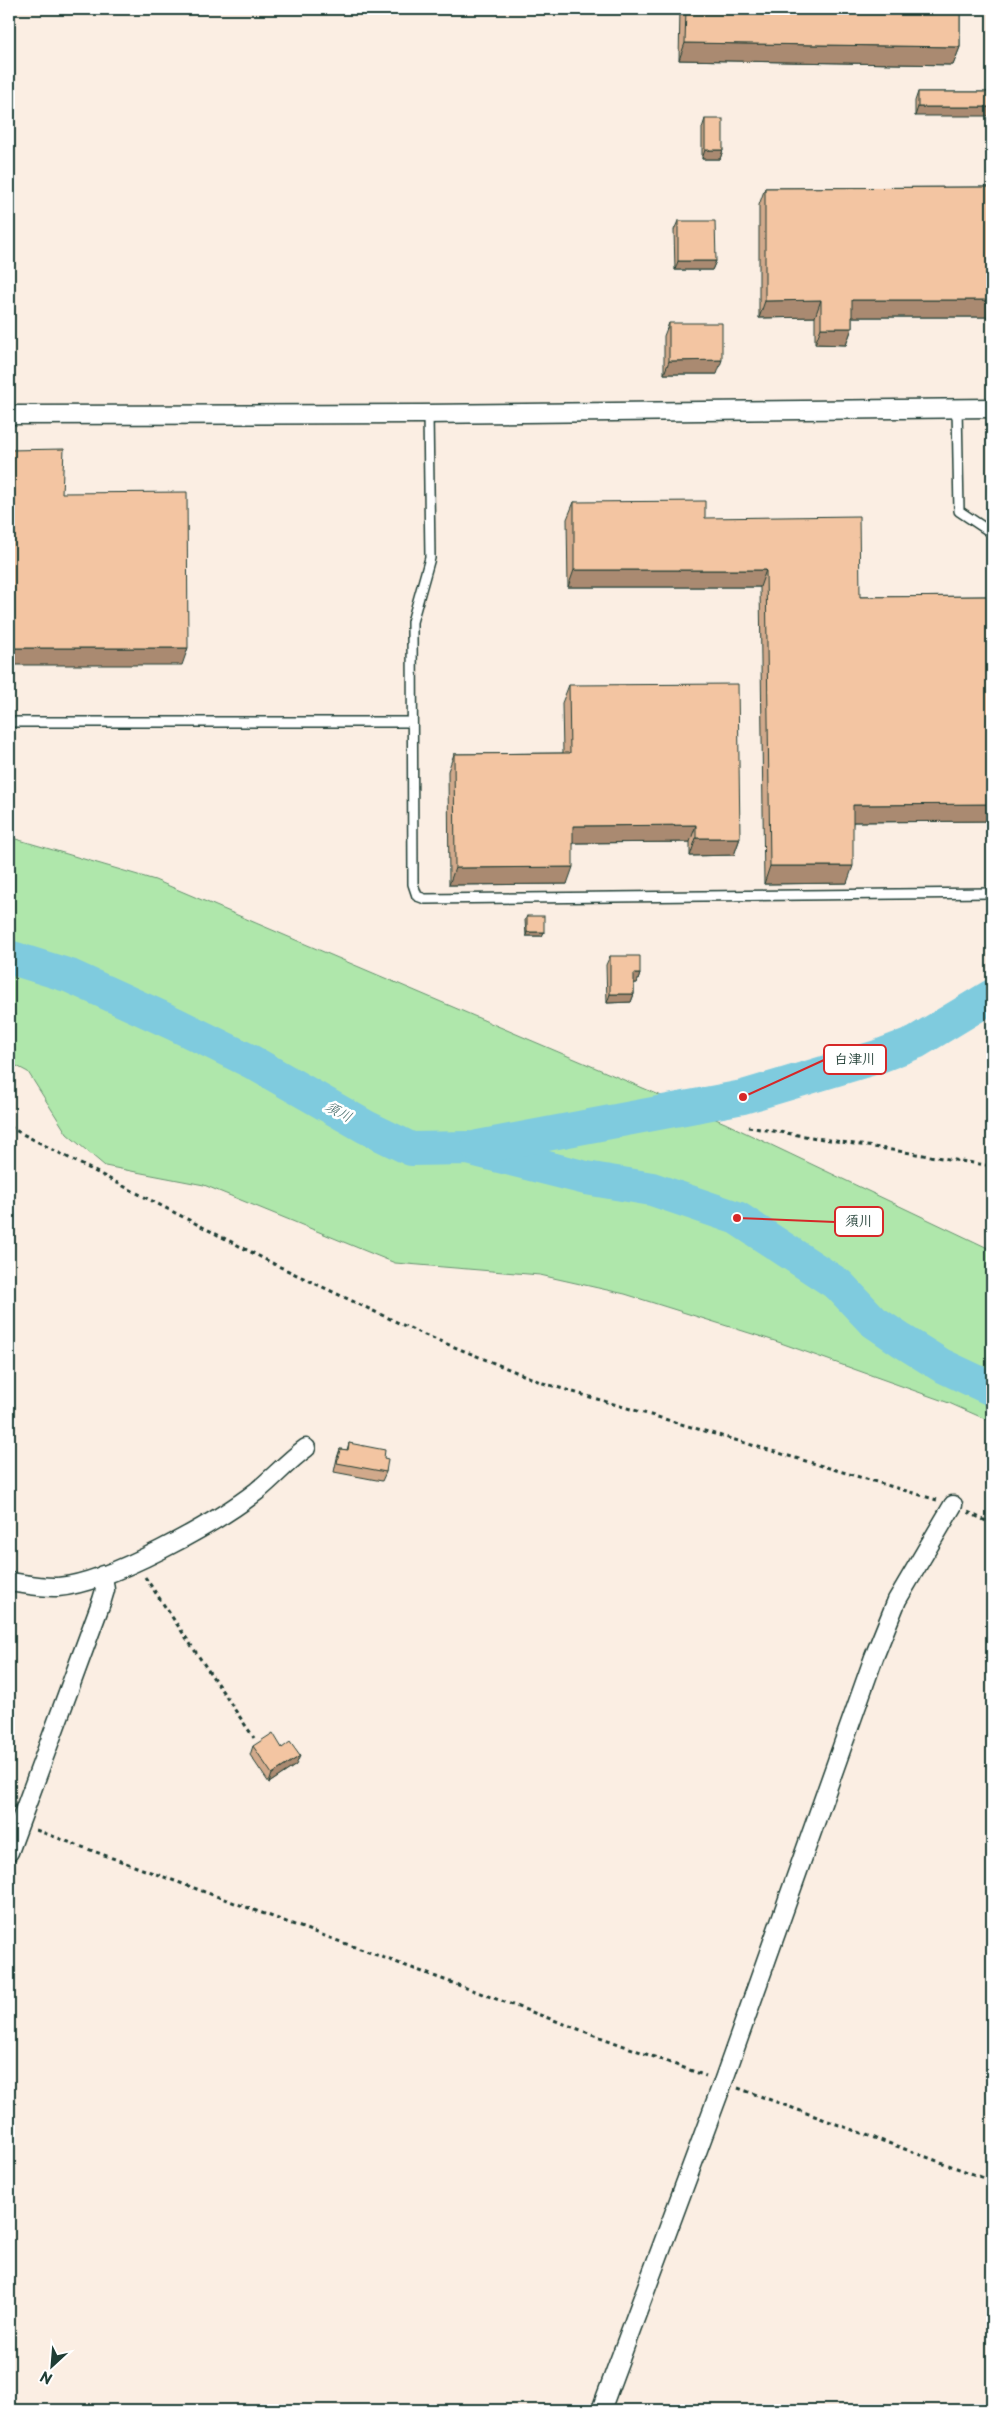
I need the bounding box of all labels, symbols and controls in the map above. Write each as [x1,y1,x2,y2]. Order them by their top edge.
callout: 白津川 [824,1045,886,1074]
text: 白津川 [834,1048,876,1069]
water label: 須川 [322,1095,356,1127]
callout: 須川 [835,1207,883,1236]
text: 須川 [845,1210,873,1231]
north arrow [28,2342,78,2392]
text: N [36,2366,56,2390]

